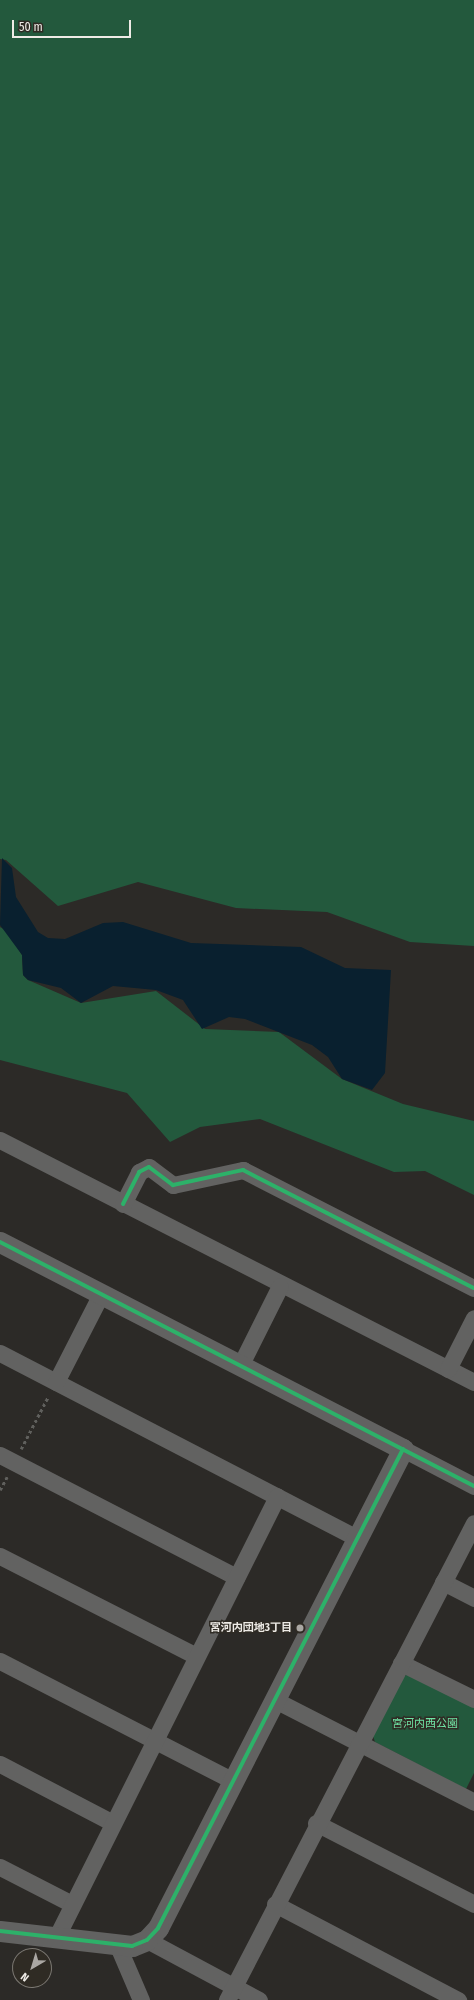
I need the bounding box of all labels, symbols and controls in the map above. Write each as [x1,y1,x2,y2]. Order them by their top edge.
scale bar [14,12,133,38]
text: 50 m [19,20,43,34]
place label: 宮河内団地3丁目 [210,1621,292,1635]
marker: 宮河内団地3丁目 [295,1623,305,1633]
park label: 宮河内西公園 [392,1717,458,1731]
north arrow [12,1948,52,1988]
text: N [18,1970,32,1984]

